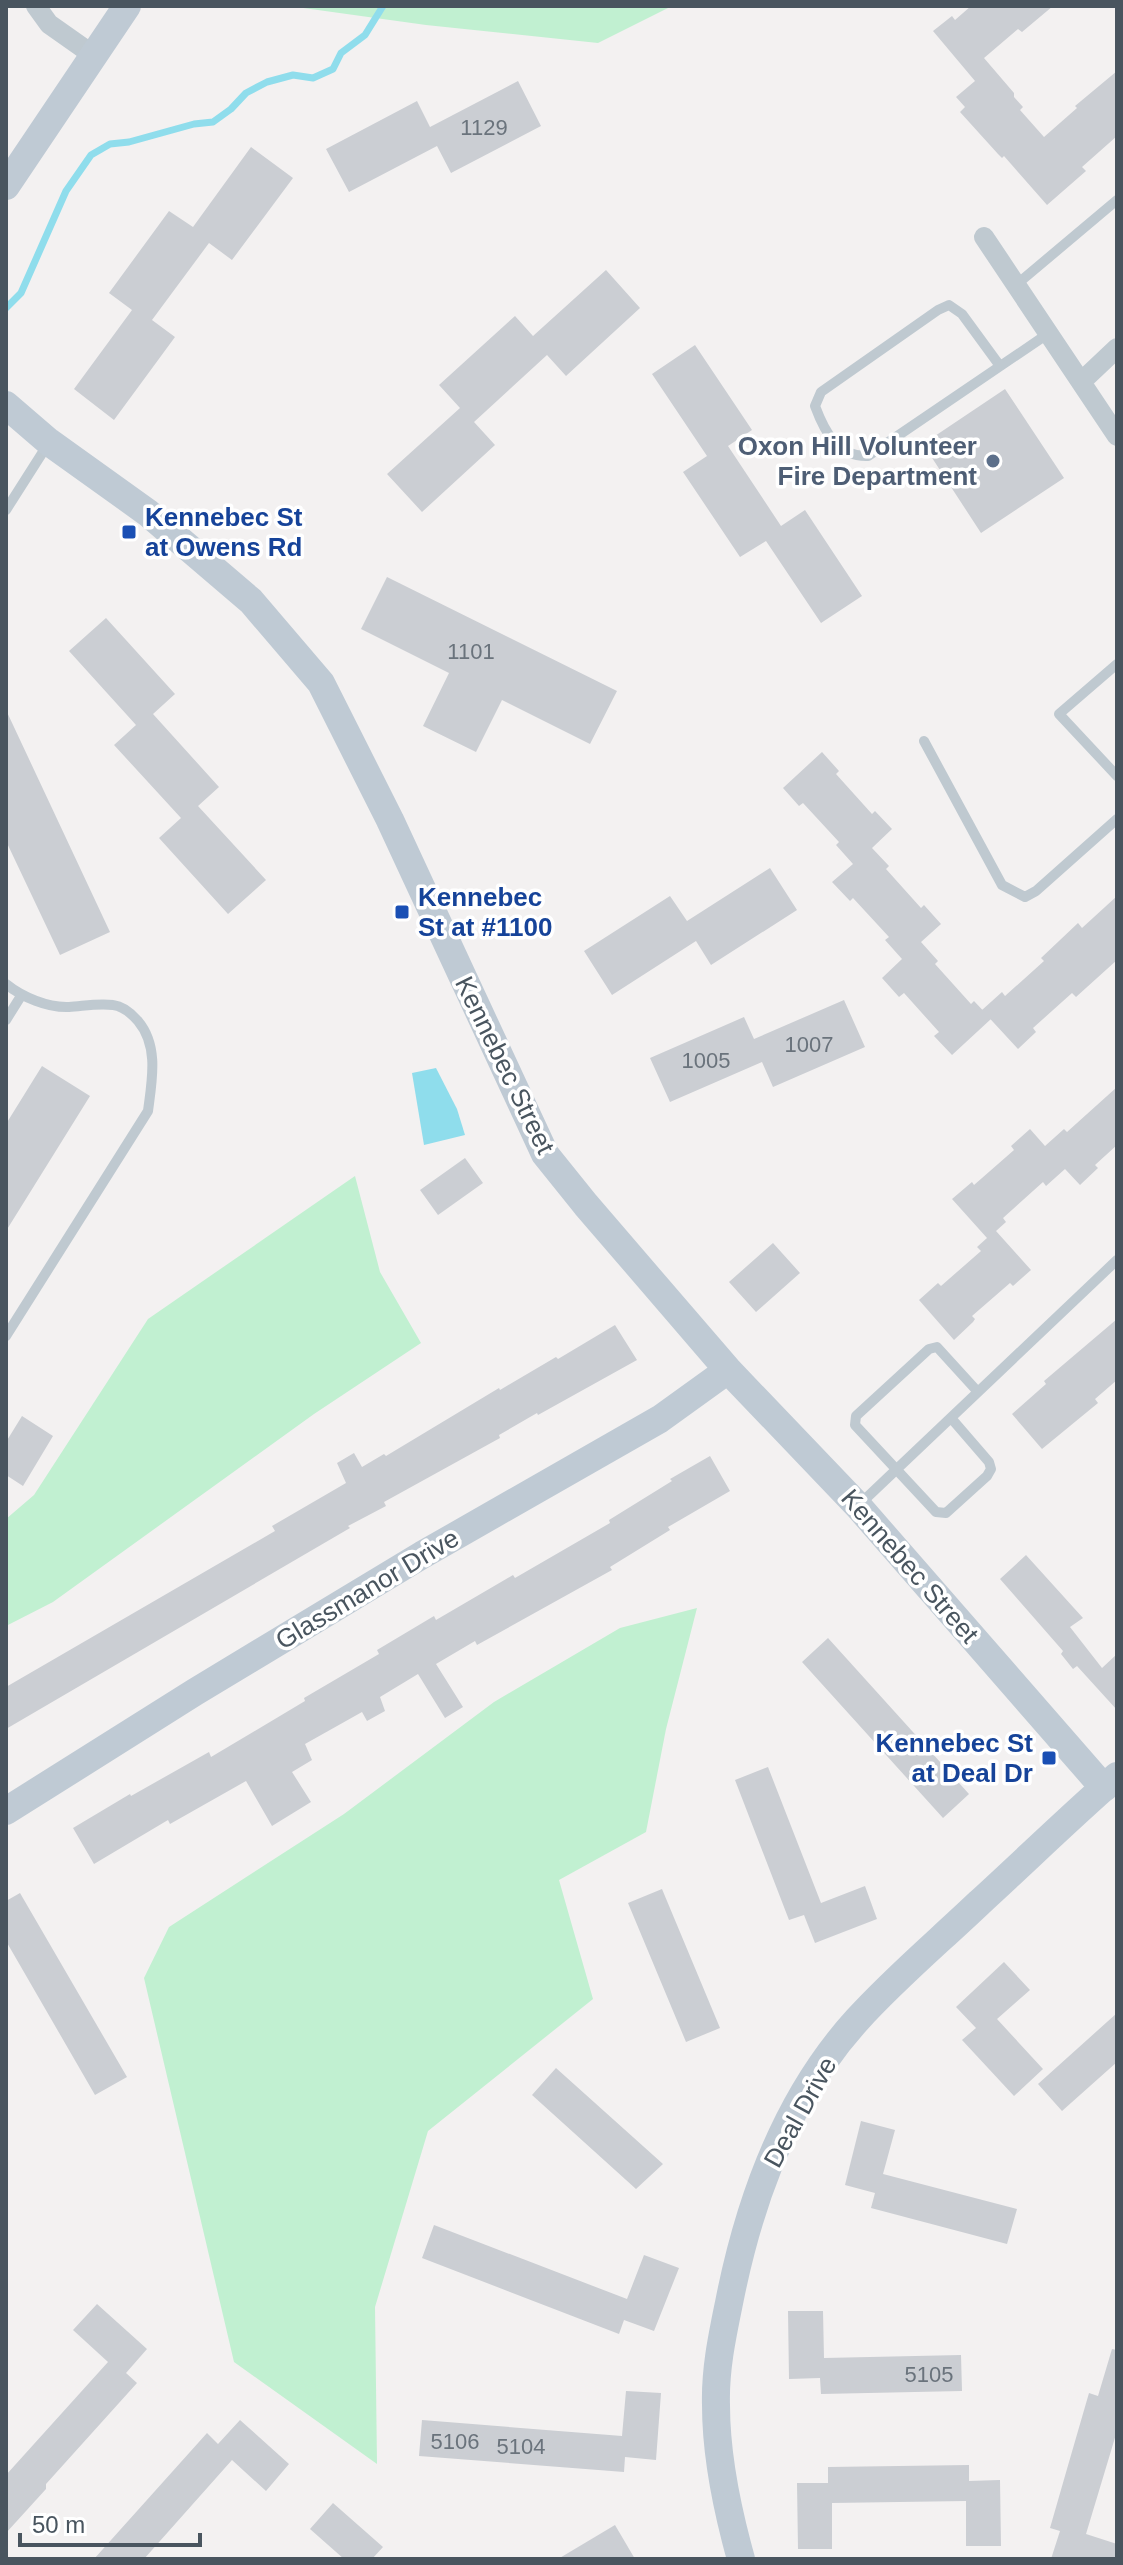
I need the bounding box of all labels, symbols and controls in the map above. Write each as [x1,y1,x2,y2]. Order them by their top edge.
house number: 1129 [460,115,508,140]
place label: Oxon Hill Volunteer Fire Department [738,431,977,491]
marker: Oxon Hill Volunteer Fire Department [984,452,1002,470]
place label: Kennebec St at Owens Rd [145,502,303,562]
marker: Kennebec St at Owens Rd [120,523,138,541]
house number: 1101 [447,639,495,664]
place label: Kennebec St at #1100 [418,882,552,942]
marker: Kennebec St at #1100 [393,903,411,921]
street label: Kennebec Street [449,971,561,1159]
house number: 1007 [785,1032,833,1057]
house number: 1005 [682,1048,730,1073]
street label: Kennebec Street [835,1483,985,1650]
street label: Glassmanor Drive [270,1523,464,1655]
place label: Kennebec St at Deal Dr [876,1728,1033,1788]
marker: Kennebec St at Deal Dr [1040,1749,1058,1767]
street label: Deal Drive [757,2052,843,2172]
house number: 5105 [905,2362,953,2387]
house number: 5106 [431,2429,479,2454]
house number: 5104 [497,2434,545,2459]
scale bar [20,2497,200,2547]
text: 50 m [32,2511,85,2538]

